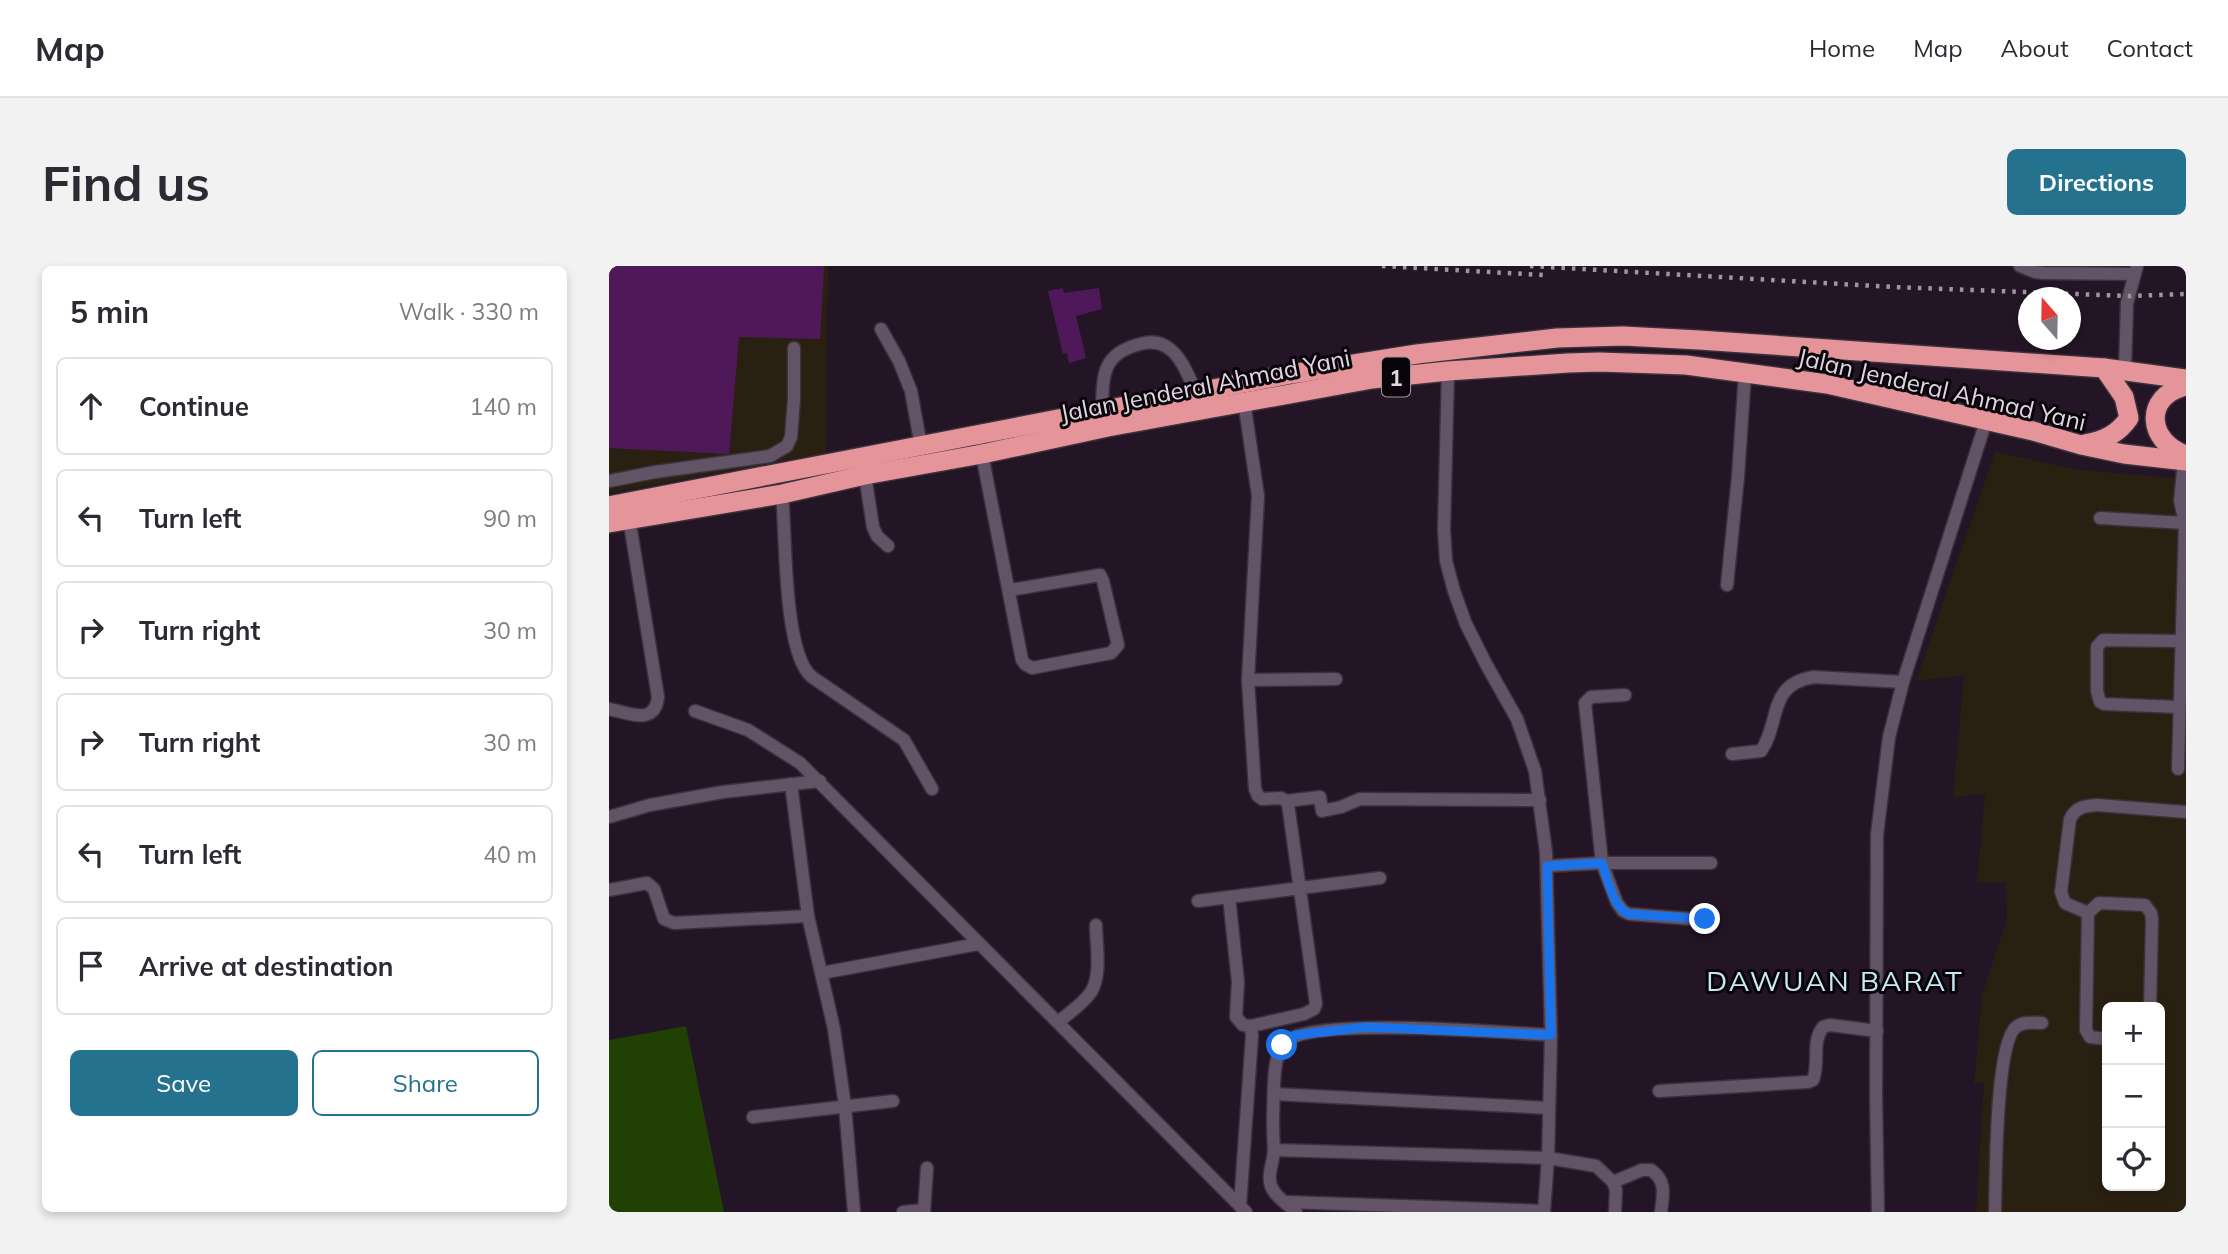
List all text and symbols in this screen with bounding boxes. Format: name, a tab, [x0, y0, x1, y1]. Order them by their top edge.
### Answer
text: Map	[35, 28, 105, 69]
text: Home	[1809, 33, 1875, 63]
text: Map	[1913, 33, 1963, 63]
text: About	[2001, 33, 2069, 63]
text: Contact	[2107, 33, 2193, 63]
button: Directions	[2007, 149, 2186, 215]
text: Find us	[42, 152, 210, 213]
north arrow	[2018, 287, 2081, 350]
text: 5 min	[70, 293, 149, 331]
text: Walk · 330 m	[399, 297, 539, 326]
street label: Jalan Jenderal Ahmad Yani	[1795, 341, 2089, 437]
street label: Jalan Jenderal Ahmad Yani	[1057, 342, 1353, 428]
road number: 1	[1382, 358, 1410, 396]
icon: ahead	[72, 387, 110, 425]
text: Continue	[139, 390, 249, 423]
text: 140 m	[469, 392, 537, 421]
icon: left	[72, 499, 110, 537]
text: Turn left	[139, 502, 241, 535]
text: 90 m	[483, 504, 537, 533]
icon: right	[72, 611, 110, 649]
text: Turn right	[139, 614, 260, 647]
text: 30 m	[483, 616, 537, 645]
icon: right	[72, 723, 110, 761]
text: Turn right	[139, 726, 260, 759]
text: 30 m	[483, 728, 537, 757]
icon: left	[72, 835, 110, 873]
text: Turn left	[139, 838, 241, 871]
text: 40 m	[483, 840, 537, 869]
route end	[1689, 903, 1720, 934]
icon: arrive	[72, 947, 110, 985]
text: Arrive at destination	[139, 950, 394, 983]
district label: DAWUAN BARAT	[1706, 963, 1964, 998]
map controls	[2102, 1002, 2165, 1191]
button: +	[2102, 1002, 2165, 1065]
route start	[1266, 1029, 1297, 1060]
button: Save	[70, 1050, 298, 1116]
button: Share	[312, 1050, 539, 1116]
button: −	[2102, 1065, 2165, 1128]
button: locate	[2102, 1128, 2165, 1191]

